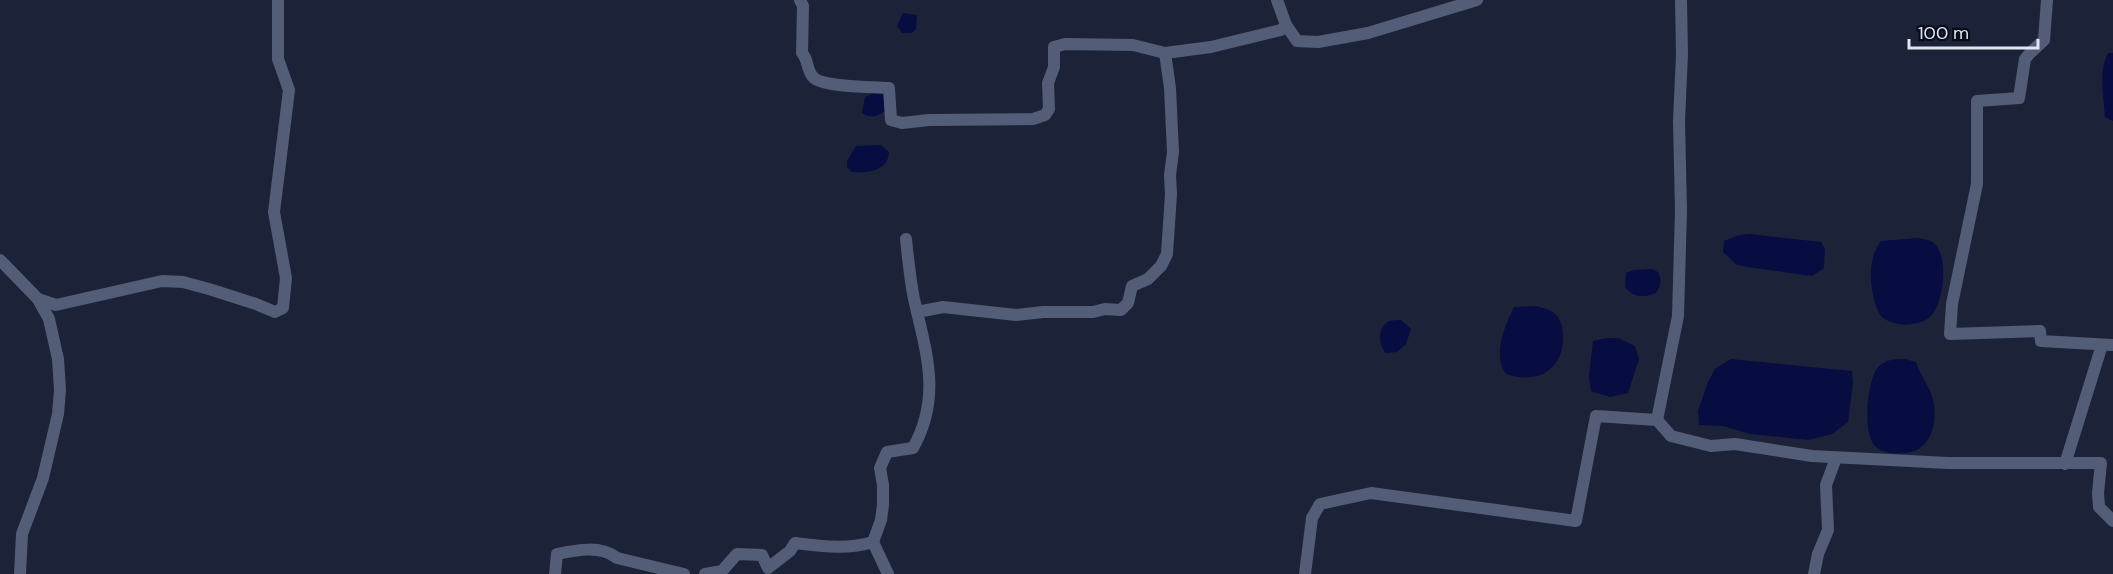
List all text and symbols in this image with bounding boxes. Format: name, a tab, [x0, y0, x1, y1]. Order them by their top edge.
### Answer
scale bar	[1909, 12, 2038, 50]
text: 100 m	[1918, 21, 1969, 45]

